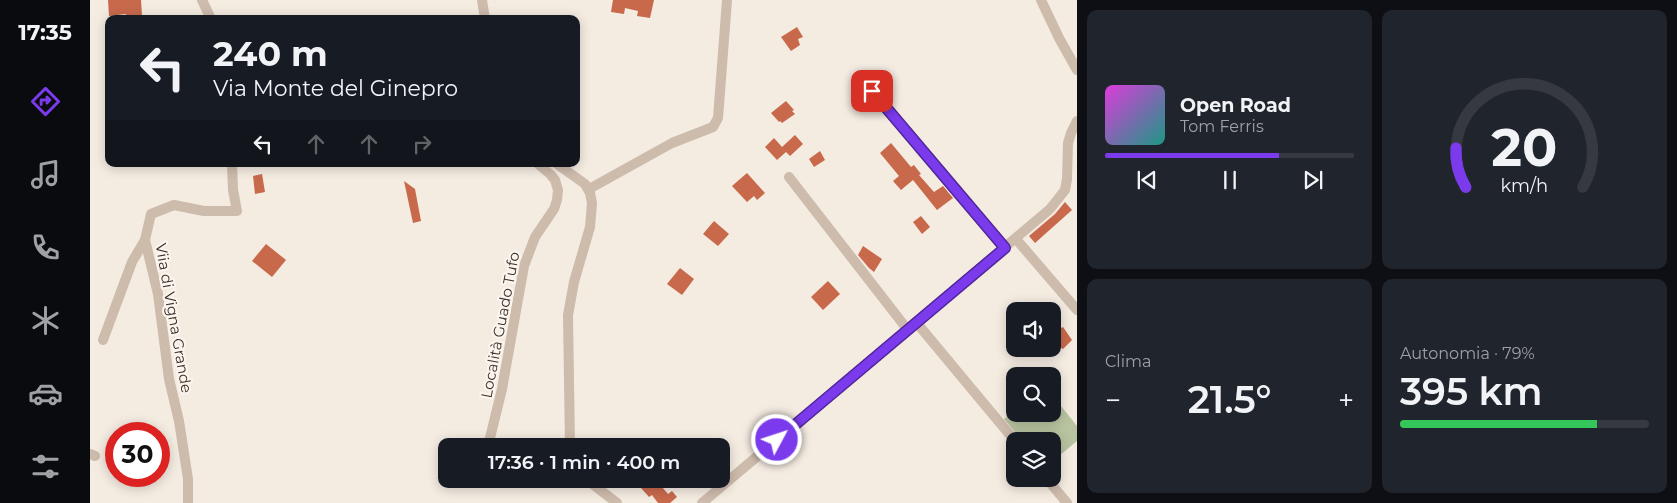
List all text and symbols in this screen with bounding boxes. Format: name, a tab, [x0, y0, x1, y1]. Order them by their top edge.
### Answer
text: 17:35	[18, 19, 72, 46]
text: 240 m	[213, 32, 328, 75]
icon: left	[130, 35, 195, 100]
pin	[851, 70, 893, 112]
text: Via Monte del Ginepro	[213, 75, 458, 102]
icon: arrive	[858, 77, 886, 105]
icon: directions	[28, 84, 63, 119]
text: Open Road	[1180, 94, 1291, 117]
text: 20	[1492, 116, 1558, 179]
text: Tom Ferris	[1180, 117, 1264, 136]
icon: left	[249, 130, 277, 158]
icon: ahead	[302, 130, 330, 158]
icon: ahead	[355, 130, 383, 158]
icon: right	[408, 130, 436, 158]
icon: music	[28, 157, 63, 192]
icon: previous	[1133, 166, 1161, 194]
icon: pause	[1216, 166, 1244, 194]
icon: next	[1299, 166, 1327, 194]
text: km/h	[1501, 175, 1548, 196]
icon: phone	[28, 230, 63, 265]
street label: Viia di Vigna Grande	[151, 242, 197, 394]
street label: Località Guado Tufo	[476, 250, 524, 400]
map controls	[1006, 302, 1061, 487]
button: sound	[1006, 302, 1061, 357]
icon: climate	[28, 303, 63, 338]
text: Autonomia · 79%	[1400, 344, 1535, 363]
text: Clima	[1105, 352, 1151, 371]
button: search	[1006, 367, 1061, 422]
text: 395 km	[1400, 368, 1543, 415]
icon: car	[28, 376, 63, 411]
text: 21.5°	[1188, 376, 1271, 423]
text: −	[1105, 383, 1121, 417]
text: +	[1338, 383, 1354, 417]
position arrow	[750, 413, 802, 465]
speed limit sign: 30	[105, 422, 170, 487]
button: layers	[1006, 432, 1061, 487]
icon: filters	[28, 449, 63, 484]
text: 17:36 · 1 min · 400 m	[488, 451, 680, 474]

